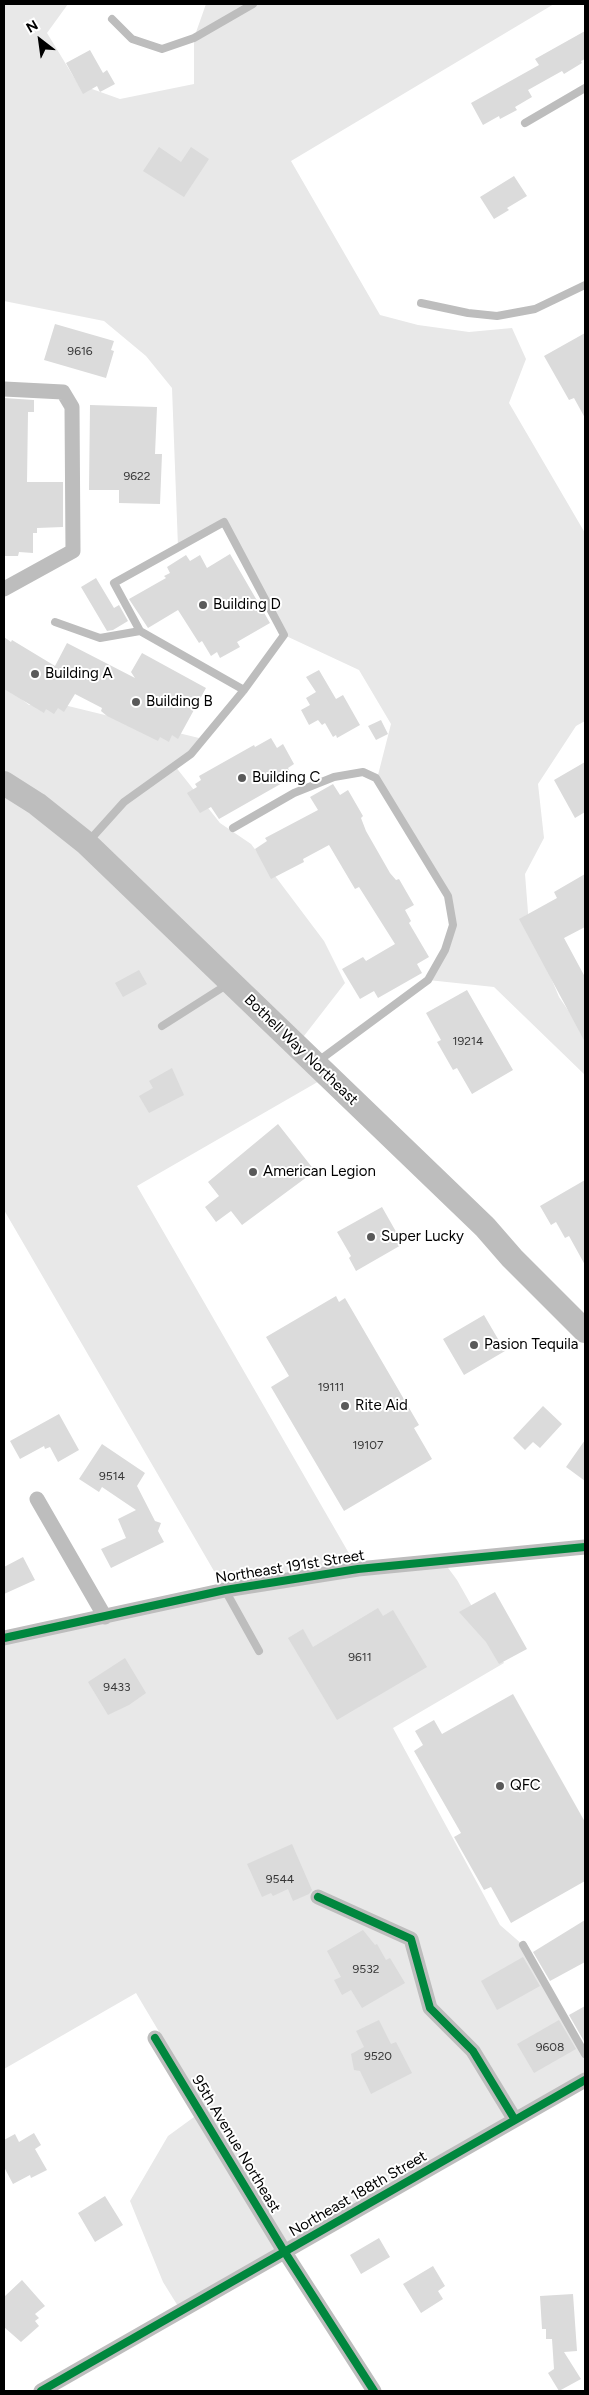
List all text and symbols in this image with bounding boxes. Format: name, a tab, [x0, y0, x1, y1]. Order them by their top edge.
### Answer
north arrow	[15, 15, 65, 65]
text: N	[23, 17, 41, 37]
house number: 9616	[67, 344, 93, 358]
house number: 9622	[124, 469, 150, 483]
place label: Building D	[213, 596, 281, 614]
marker: Building D	[197, 599, 209, 611]
place label: Building A	[45, 665, 113, 683]
marker: Building A	[29, 668, 41, 680]
place label: Building B	[146, 693, 213, 711]
marker: Building B	[130, 696, 142, 708]
place label: Building C	[252, 769, 320, 787]
marker: Building C	[236, 772, 248, 784]
street label: Bothell Way Northeast	[240, 991, 362, 1109]
house number: 19214	[453, 1034, 483, 1048]
place label: American Legion	[263, 1163, 376, 1181]
marker: American Legion	[247, 1166, 259, 1178]
place label: Super Lucky	[381, 1228, 464, 1246]
marker: Super Lucky	[365, 1231, 377, 1243]
place label: Pasion Tequila	[484, 1336, 578, 1354]
marker: Pasion Tequila	[468, 1339, 480, 1351]
house number: 19111	[318, 1380, 344, 1394]
place label: Rite Aid	[355, 1397, 408, 1415]
marker: Rite Aid	[339, 1400, 351, 1412]
house number: 19107	[353, 1438, 383, 1452]
house number: 9514	[99, 1469, 125, 1483]
street label: Northeast 191st Street	[214, 1546, 366, 1588]
house number: 9611	[348, 1650, 372, 1664]
house number: 9433	[103, 1680, 131, 1694]
place label: QFC	[510, 1777, 541, 1795]
marker: QFC	[494, 1780, 506, 1792]
house number: 9544	[266, 1872, 294, 1886]
house number: 9532	[353, 1962, 379, 1976]
house number: 9608	[536, 2040, 564, 2054]
house number: 9520	[364, 2049, 392, 2063]
street label: 95th Avenue Northeast	[188, 2072, 284, 2216]
street label: Northeast 188th Street	[286, 2147, 430, 2241]

